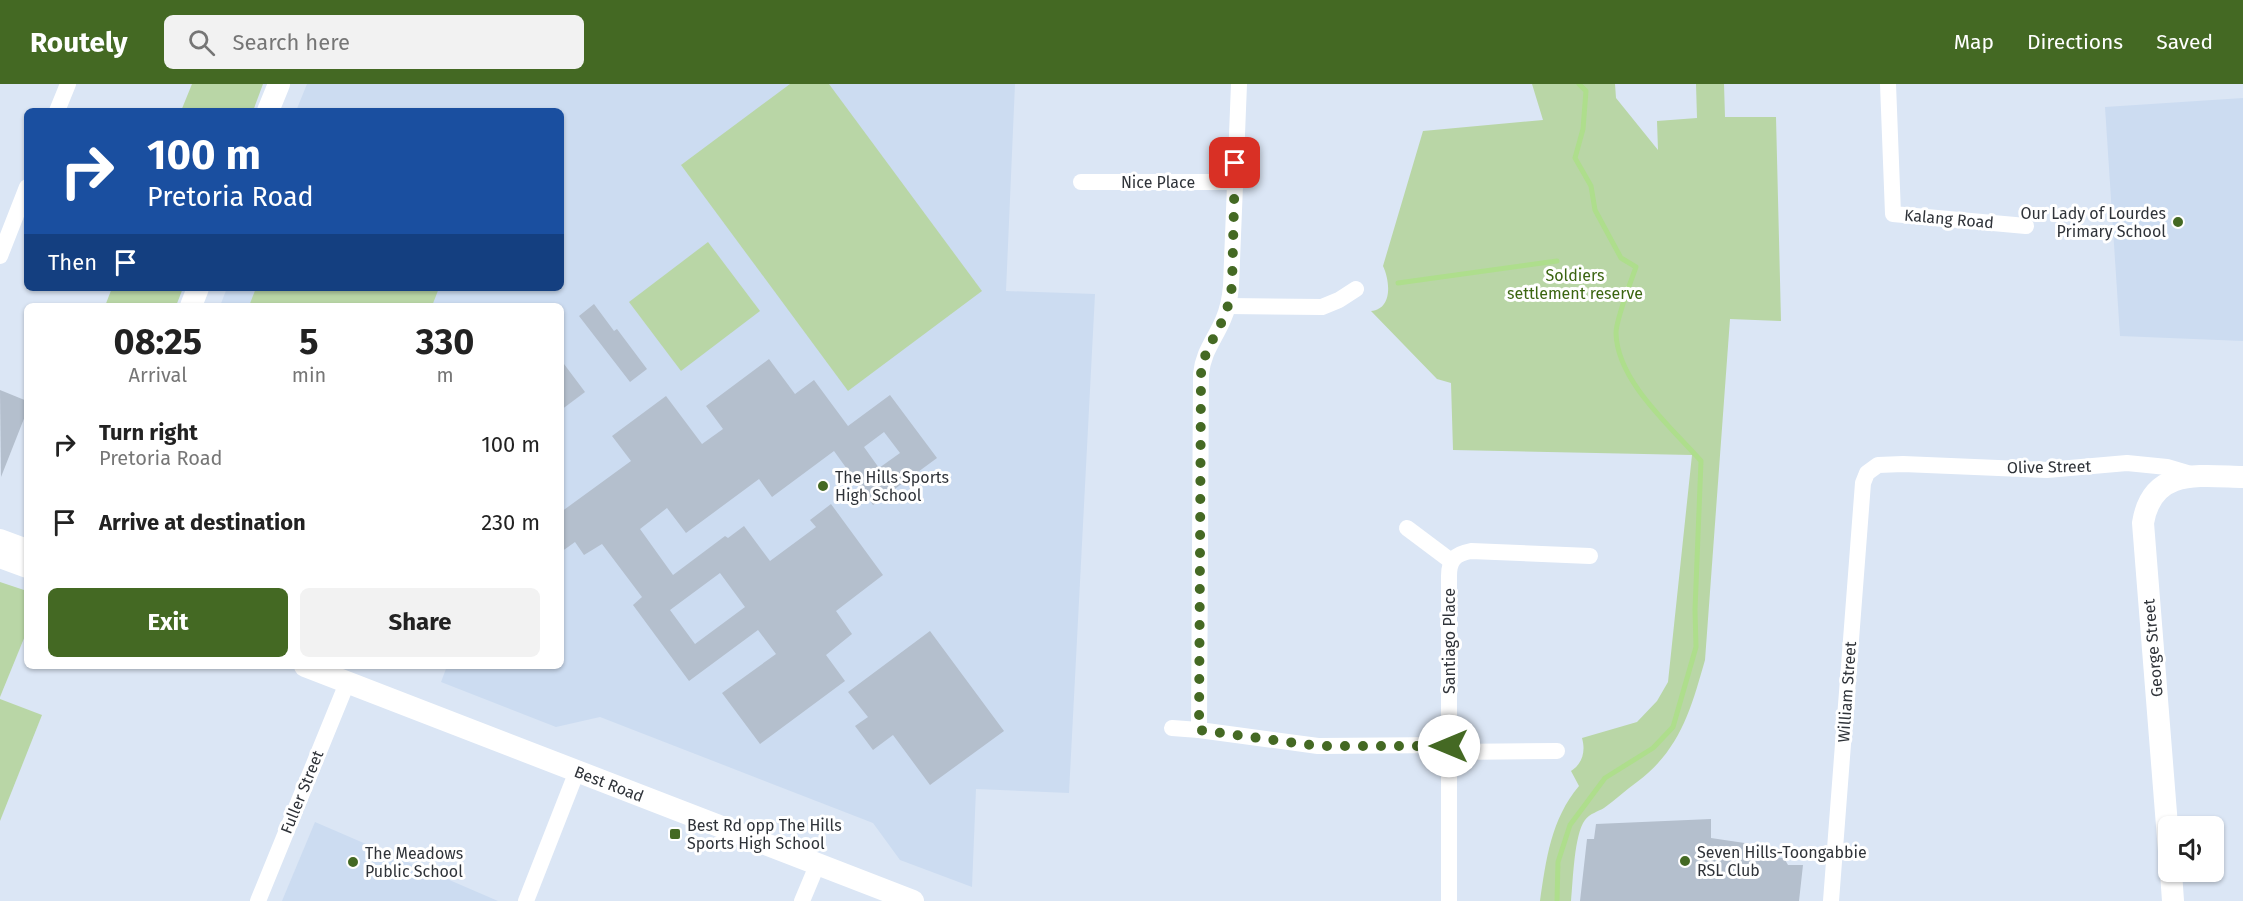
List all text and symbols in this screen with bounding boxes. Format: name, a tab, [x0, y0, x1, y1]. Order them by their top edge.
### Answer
search box	[164, 15, 584, 69]
text: Routely	[30, 26, 128, 59]
icon: search	[185, 26, 218, 59]
text: Search here	[233, 29, 350, 56]
text: Map	[1954, 29, 1994, 55]
text: Directions	[2027, 29, 2123, 55]
text: Saved	[2156, 29, 2213, 55]
text: 100 m	[147, 130, 261, 180]
icon: right	[48, 132, 126, 210]
pin	[1209, 137, 1260, 188]
icon: arrive	[1218, 146, 1251, 179]
street label: Nice Place	[1121, 173, 1195, 192]
text: Pretoria Road	[147, 181, 314, 213]
place label: Our Lady of Lourdes Primary School	[2020, 204, 2166, 241]
street label: Kalang Road	[1903, 206, 1995, 232]
marker: Our Lady of Lourdes Primary School	[2171, 215, 2185, 229]
icon: arrive	[109, 246, 142, 279]
text: Then	[48, 249, 97, 276]
park label: Soldiers settlement reserve	[1507, 266, 1643, 303]
text: 08:25	[114, 320, 202, 364]
text: 5	[299, 320, 319, 364]
text: 330	[416, 320, 474, 364]
text: Arrival	[129, 363, 187, 387]
text: min	[292, 363, 326, 387]
text: m	[437, 363, 454, 387]
text: Turn right	[99, 419, 198, 446]
icon: right	[48, 428, 81, 461]
text: 100 m	[481, 431, 540, 458]
text: Pretoria Road	[99, 446, 223, 470]
street label: Olive Street	[2007, 457, 2092, 477]
place label: The Hills Sports High School	[835, 468, 949, 505]
marker: The Hills Sports High School	[816, 479, 830, 493]
icon: arrive	[48, 506, 81, 539]
text: Arrive at destination	[99, 509, 306, 536]
text: 230 m	[481, 509, 540, 536]
button: Exit	[48, 588, 288, 657]
button: Share	[300, 588, 540, 657]
street label: Santiago Place	[1440, 588, 1459, 694]
street label: George Street	[2139, 598, 2167, 698]
street label: William Street	[1834, 640, 1860, 743]
position arrow	[1417, 714, 1481, 778]
street label: Fuller Street	[277, 747, 327, 837]
street label: Best Road	[572, 762, 646, 806]
place label: Best Rd opp The Hills Sports High School	[687, 816, 842, 853]
map controls	[2158, 816, 2224, 882]
button: sound	[2158, 816, 2224, 882]
marker: Best Rd opp The Hills Sports High School	[668, 827, 682, 841]
place label: Seven Hills-Toongabbie RSL Club	[1697, 843, 1867, 880]
place label: The Meadows Public School	[365, 844, 463, 881]
marker: Seven Hills-Toongabbie RSL Club	[1678, 854, 1692, 868]
marker: The Meadows Public School	[346, 855, 360, 869]

